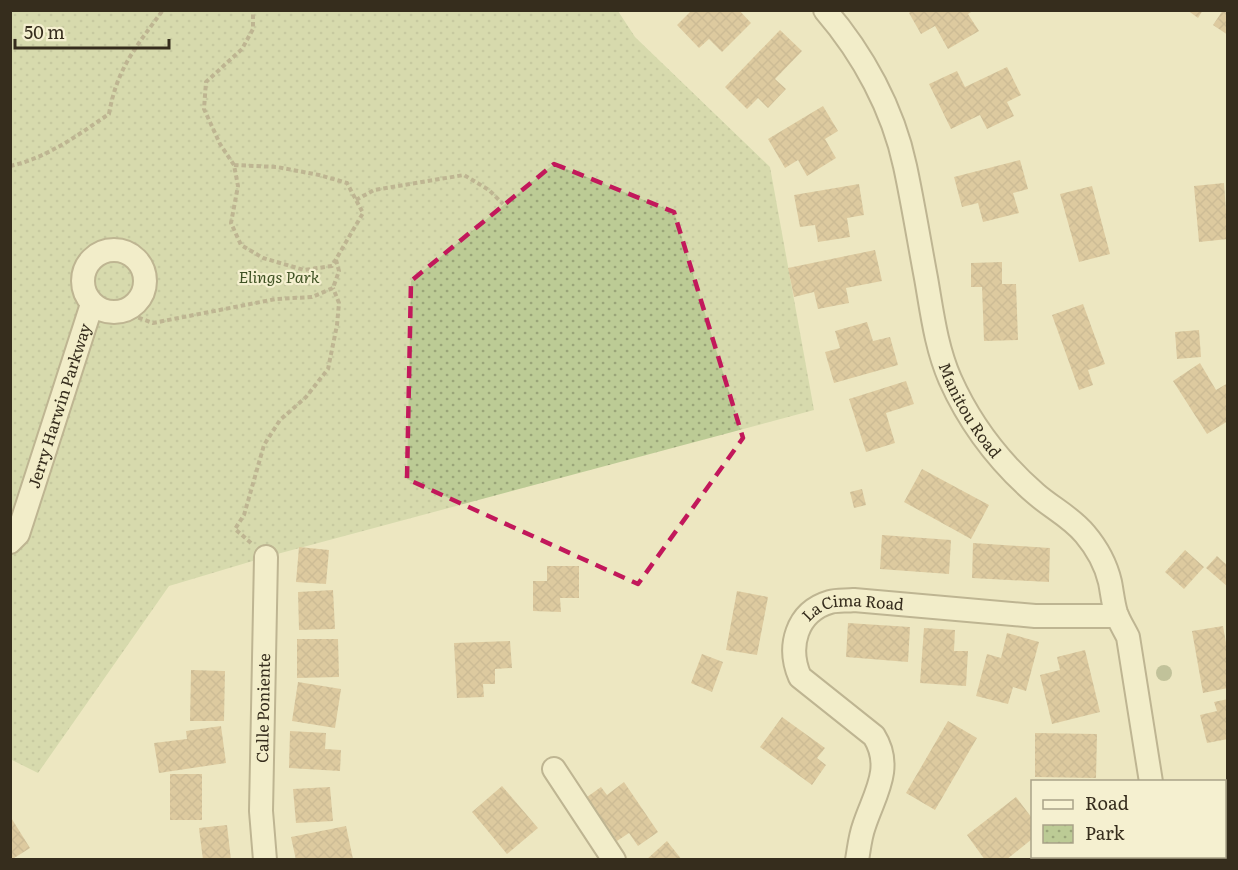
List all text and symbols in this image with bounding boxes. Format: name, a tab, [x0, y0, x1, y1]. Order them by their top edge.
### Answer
scale bar	[15, 12, 170, 50]
text: 50 m	[24, 18, 65, 45]
park label: Elings Park	[239, 264, 320, 288]
street label: Jerry Harwin Parkway	[21, 319, 96, 491]
street label: Manitou Road	[933, 359, 1008, 463]
street label: La Cima Road	[795, 587, 905, 626]
street label: Calle Poniente	[249, 653, 275, 763]
legend	[1031, 780, 1226, 858]
text: Road	[1085, 789, 1129, 816]
text: Park	[1085, 819, 1126, 846]

